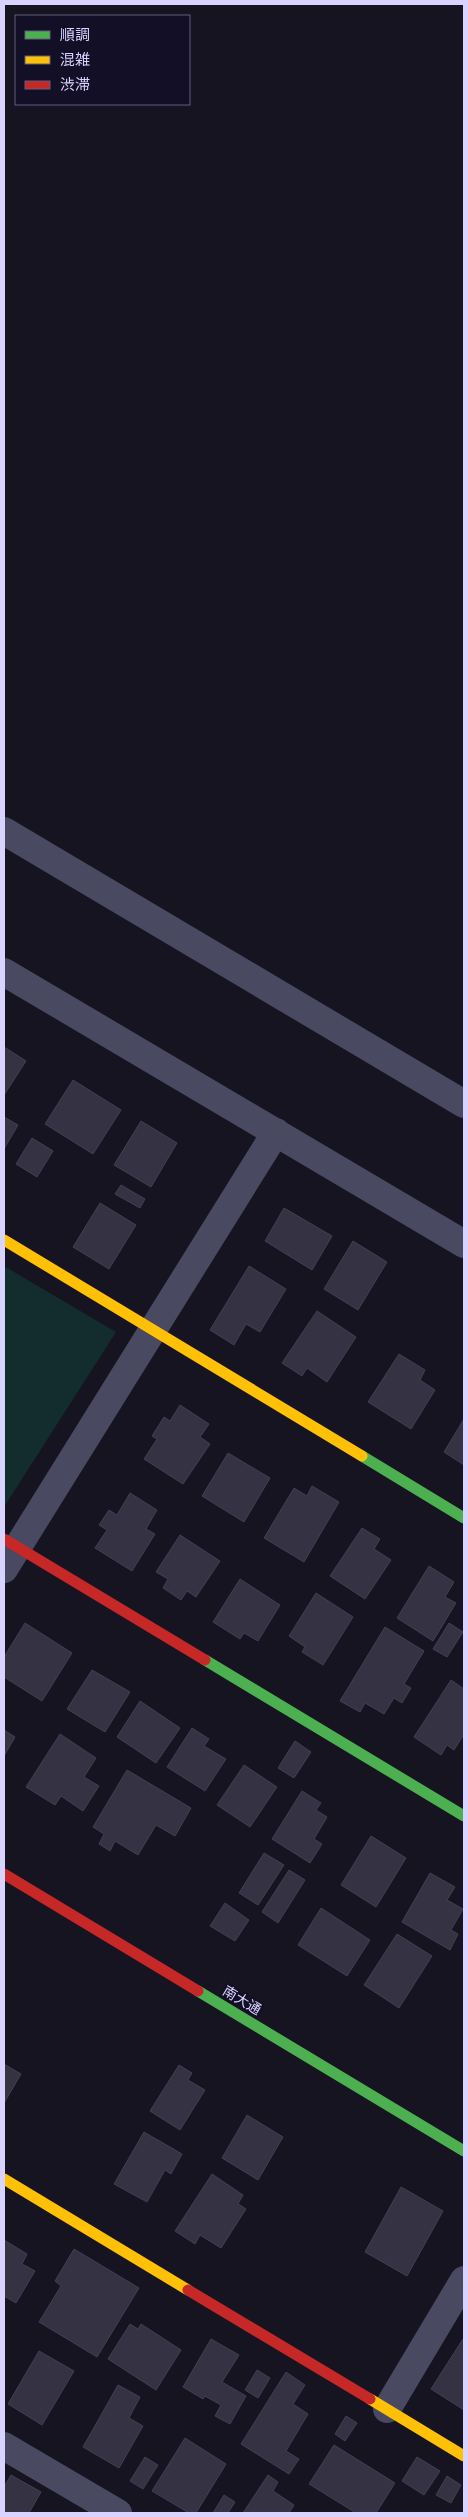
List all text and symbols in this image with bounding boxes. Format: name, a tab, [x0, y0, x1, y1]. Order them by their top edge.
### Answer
legend	[15, 15, 190, 105]
text: 順調	[60, 26, 90, 43]
text: 混雑	[60, 51, 90, 68]
text: 渋滞	[60, 76, 90, 93]
street label: 南大通	[220, 1982, 264, 2018]

